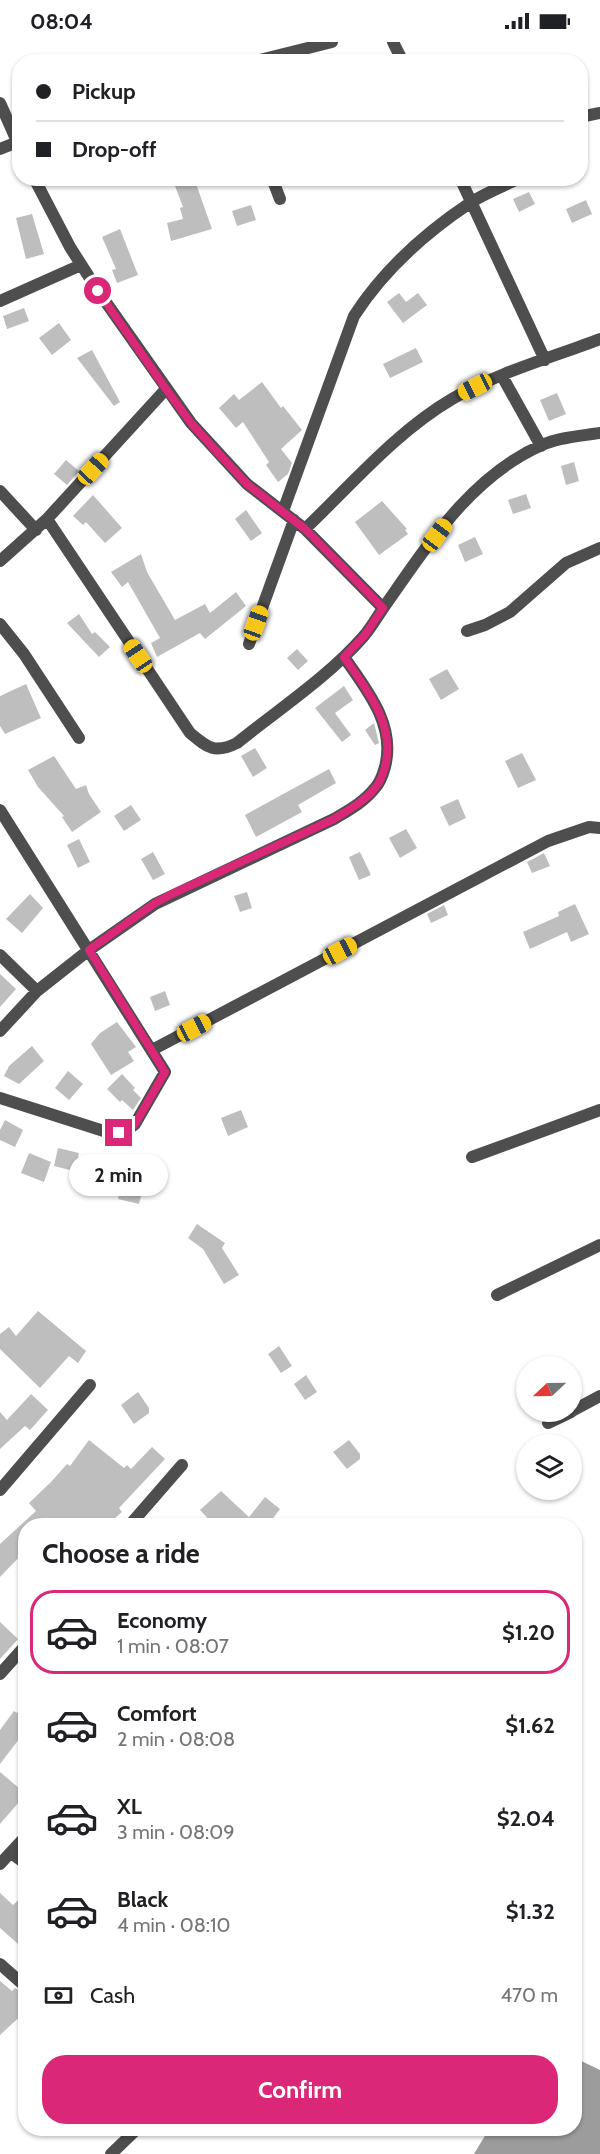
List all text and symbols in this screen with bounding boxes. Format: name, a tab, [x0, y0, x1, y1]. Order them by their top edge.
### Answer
text: 08:04	[30, 8, 93, 35]
text: Pickup	[72, 78, 136, 105]
text: Drop-off	[72, 136, 156, 163]
route start	[84, 277, 111, 304]
car	[455, 371, 495, 403]
car	[74, 450, 112, 488]
car	[419, 515, 455, 555]
car	[241, 603, 271, 643]
car	[120, 636, 156, 676]
car	[320, 935, 360, 967]
car	[174, 1012, 214, 1044]
route end	[105, 1119, 132, 1146]
callout: 2 min	[70, 1154, 168, 1196]
text: 2 min	[94, 1163, 143, 1187]
north arrow	[516, 1356, 582, 1422]
map controls	[516, 1356, 582, 1500]
button: layers	[516, 1434, 582, 1500]
text: Choose a ride	[42, 1537, 200, 1570]
icon: car	[45, 1605, 99, 1659]
text: Economy	[117, 1607, 207, 1634]
text: $1.20	[502, 1619, 555, 1646]
text: 1 min · 08:07	[117, 1634, 229, 1658]
icon: car	[45, 1698, 99, 1752]
text: Comfort	[117, 1700, 196, 1727]
text: $1.62	[505, 1712, 555, 1739]
text: 2 min · 08:08	[117, 1727, 235, 1751]
icon: car	[45, 1791, 99, 1845]
text: XL	[117, 1793, 142, 1820]
text: $2.04	[497, 1805, 555, 1832]
text: 3 min · 08:09	[117, 1820, 235, 1844]
icon: car	[45, 1884, 99, 1938]
text: Black	[117, 1886, 168, 1913]
text: $1.32	[506, 1898, 555, 1925]
text: 4 min · 08:10	[117, 1913, 231, 1937]
icon: cash	[42, 1979, 75, 2012]
text: Cash	[90, 1982, 135, 2009]
text: 470 m	[501, 1983, 558, 2007]
button: Confirm	[42, 2055, 558, 2124]

